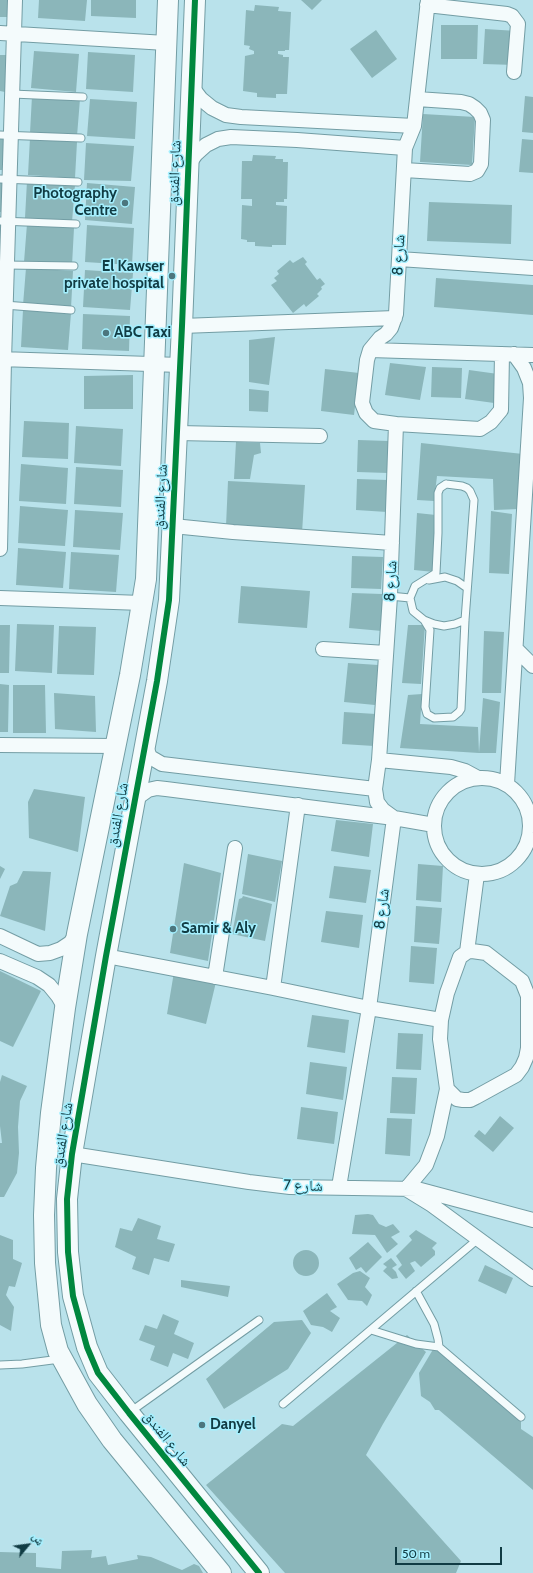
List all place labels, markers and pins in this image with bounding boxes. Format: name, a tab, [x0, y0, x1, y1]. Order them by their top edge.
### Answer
place label: Photography Centre	[33, 185, 117, 220]
marker: Photography Centre	[120, 198, 130, 208]
place label: El Kawser private hospital	[64, 258, 164, 293]
marker: El Kawser private hospital	[167, 271, 177, 281]
place label: ABC Taxi	[114, 324, 171, 342]
marker: ABC Taxi	[101, 328, 111, 338]
place label: Samir & Aly	[181, 920, 256, 938]
marker: Samir & Aly	[168, 924, 178, 934]
place label: Danyel	[210, 1416, 256, 1434]
marker: Danyel	[197, 1420, 207, 1430]

